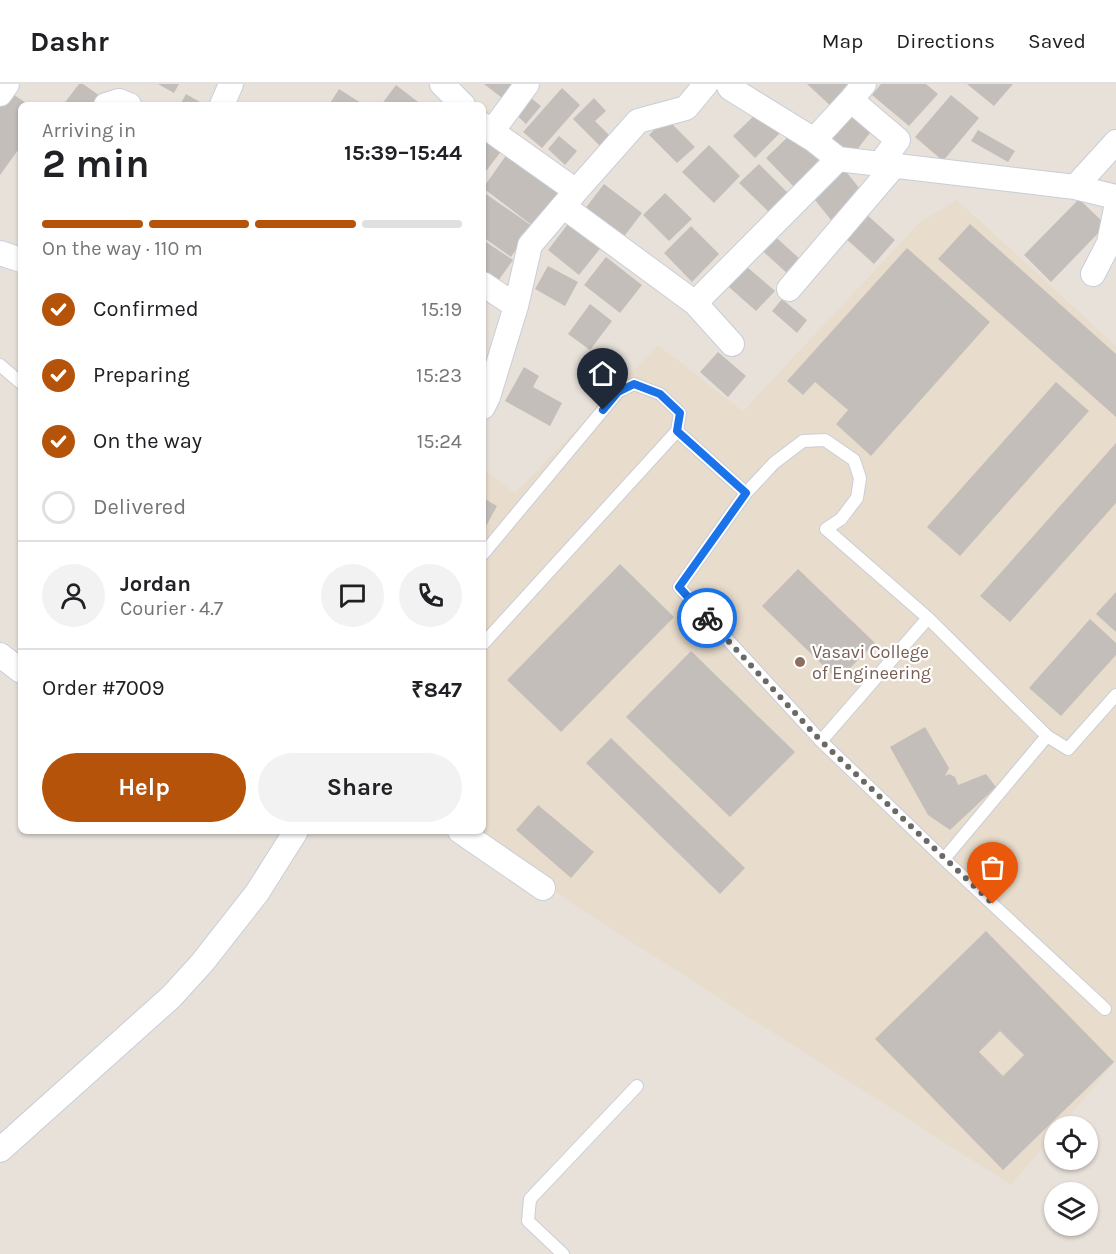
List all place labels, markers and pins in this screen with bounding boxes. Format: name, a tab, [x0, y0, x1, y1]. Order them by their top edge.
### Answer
pin	[577, 348, 628, 410]
place label: Vasavi College of Engineering	[812, 641, 931, 684]
marker: Vasavi College of Engineering	[793, 655, 807, 669]
pin	[967, 842, 1018, 904]

